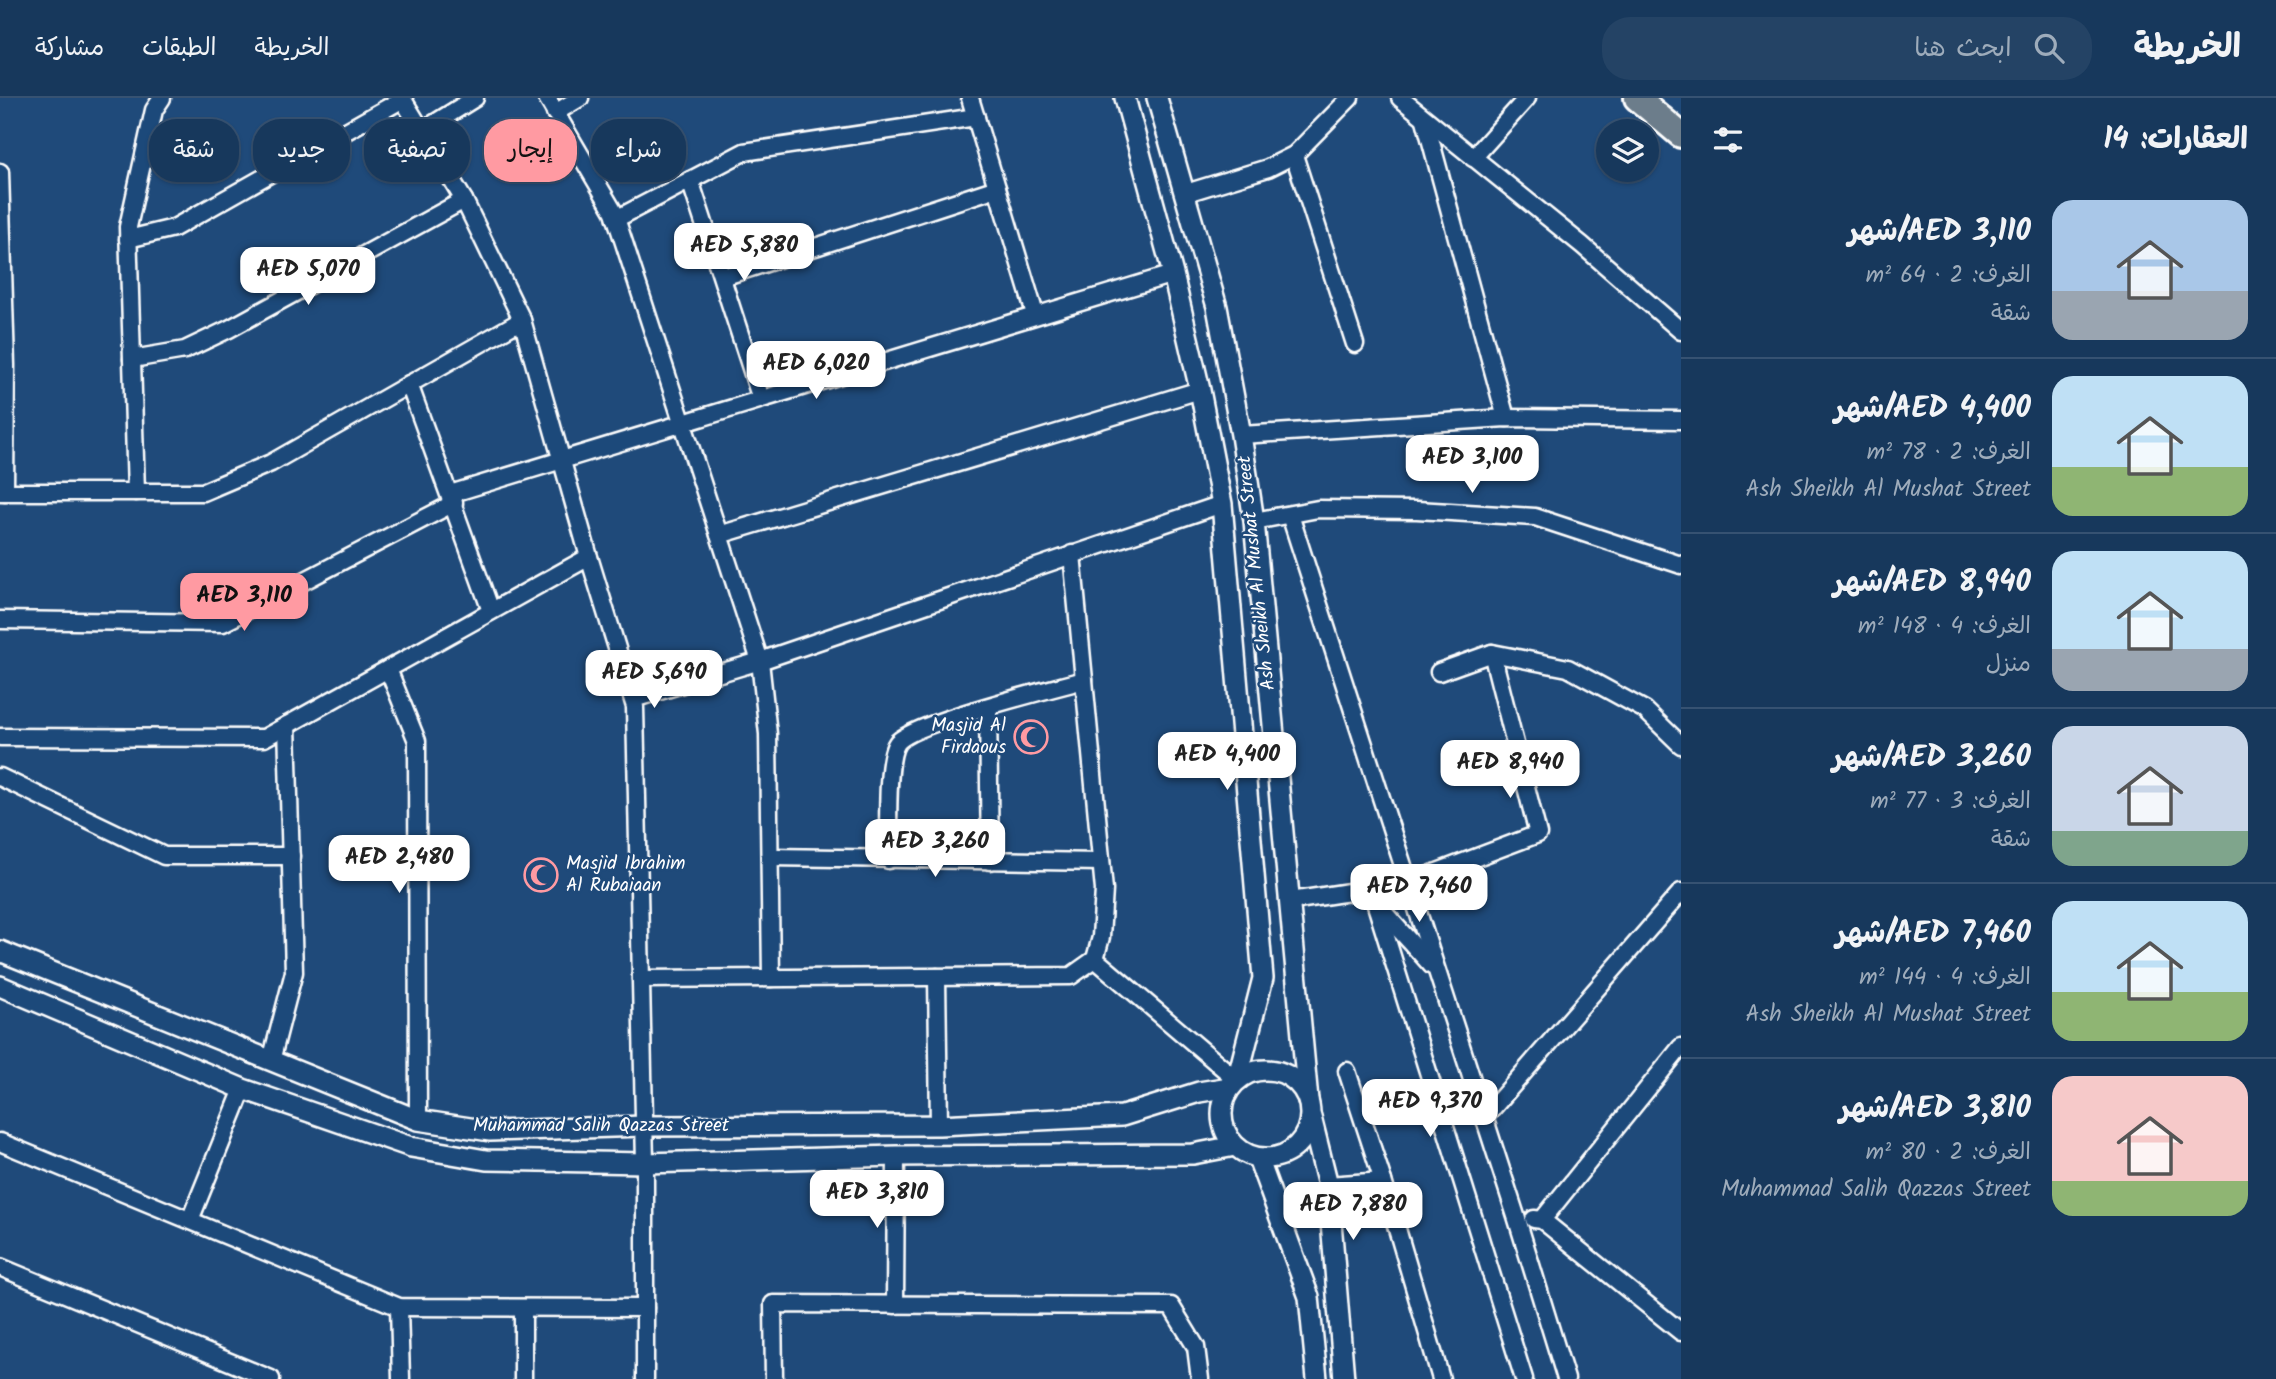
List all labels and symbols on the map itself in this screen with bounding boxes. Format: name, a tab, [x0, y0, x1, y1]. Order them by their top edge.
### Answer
pin: AED 5,880	[664, 223, 824, 283]
pin: AED 5,070	[228, 248, 388, 307]
pin: AED 6,020	[736, 342, 896, 401]
pin: AED 3,100	[1392, 436, 1552, 495]
street label: Ash Sheikh Al Mushat Street	[1230, 454, 1284, 692]
pin: AED 3,110	[164, 574, 324, 633]
pin: AED 5,690	[574, 650, 734, 710]
place label: Masjid Al Firdaous	[931, 711, 1006, 763]
mosque icon: Masjid Al Firdaous	[1012, 718, 1050, 756]
pin: AED 4,400	[1147, 732, 1307, 792]
pin: AED 8,940	[1430, 740, 1590, 800]
pin: AED 3,260	[855, 820, 1015, 879]
pin: AED 2,480	[319, 836, 479, 895]
place label: Masjid Ibrahim Al Rubaiaan	[566, 849, 685, 901]
mosque icon: Masjid Ibrahim Al Rubaiaan	[522, 856, 560, 894]
pin: AED 7,460	[1339, 864, 1499, 924]
pin: AED 9,370	[1350, 1080, 1510, 1139]
street label: Muhammad Salih Qazzas Street	[473, 1111, 730, 1141]
pin: AED 3,810	[797, 1170, 957, 1230]
pin: AED 7,880	[1273, 1182, 1433, 1242]

